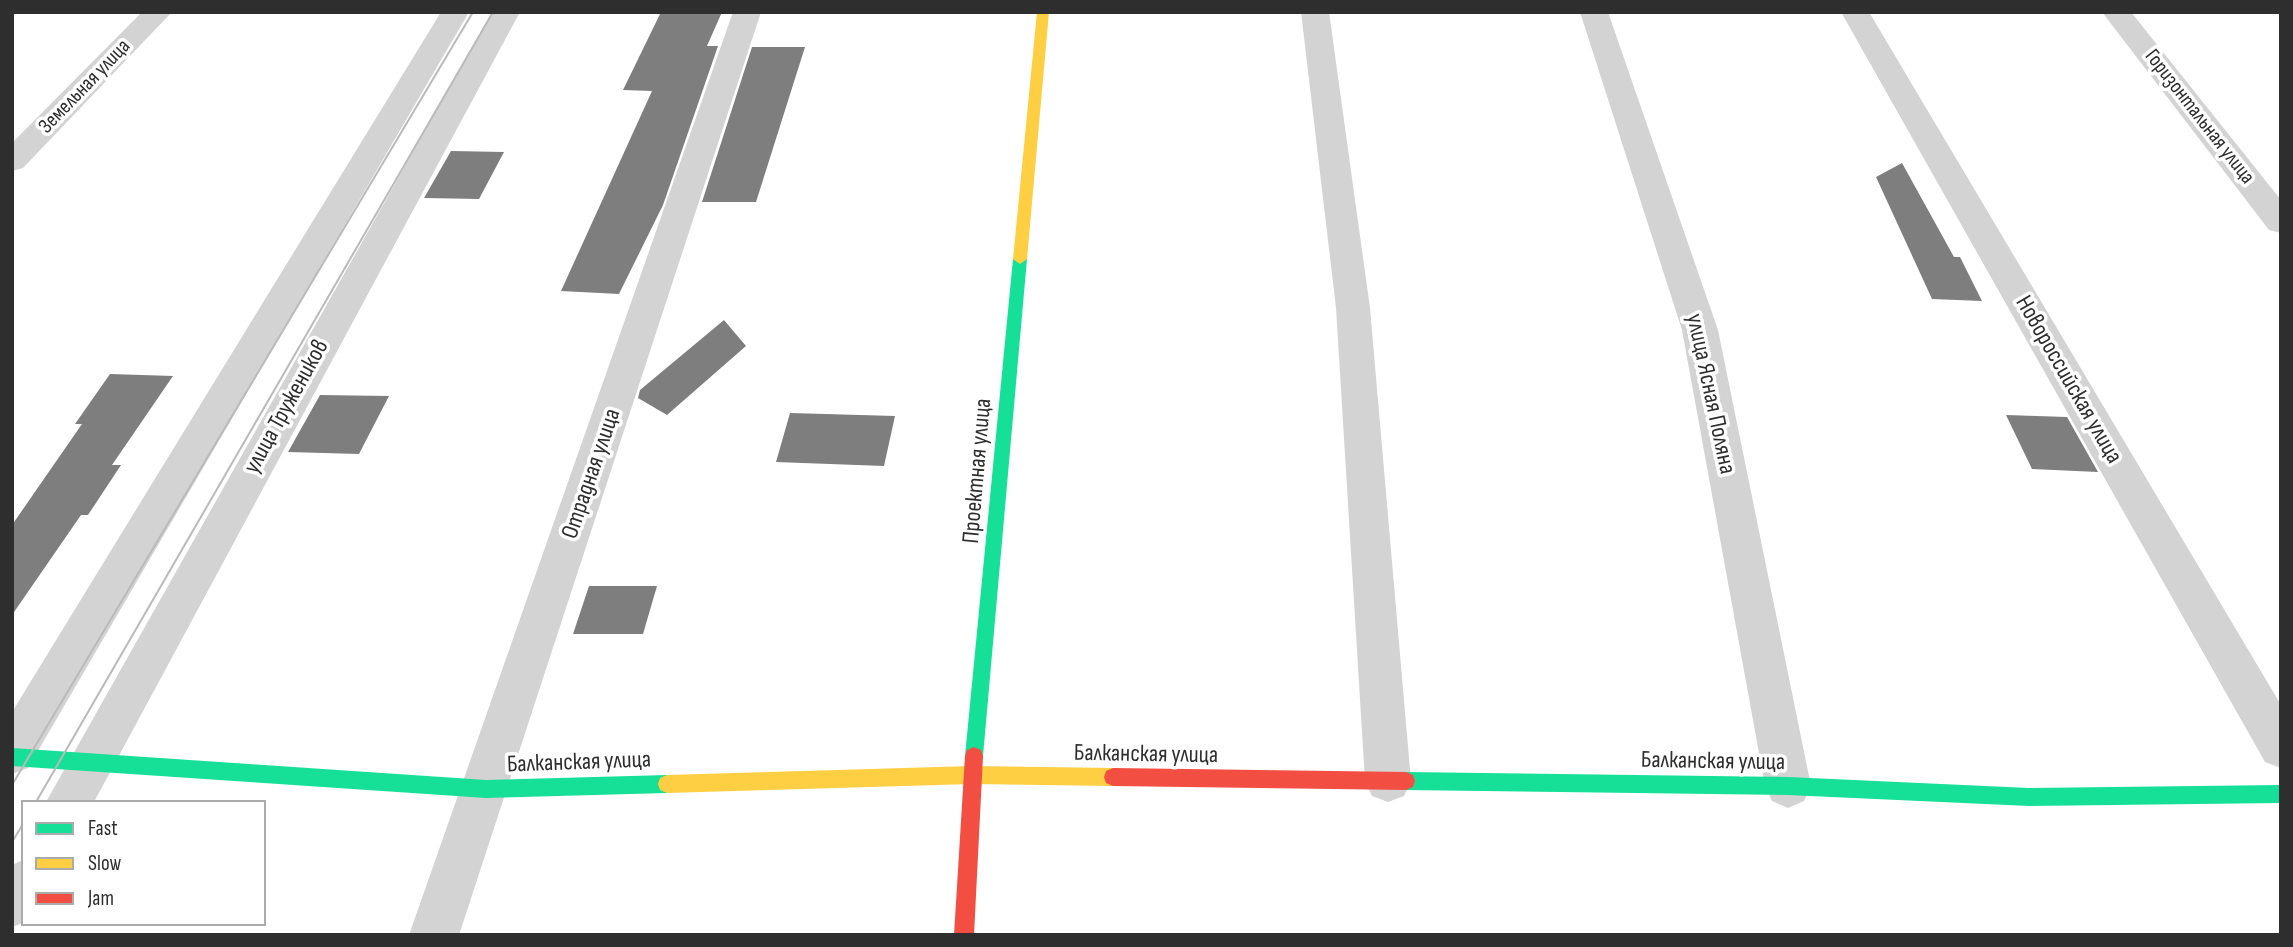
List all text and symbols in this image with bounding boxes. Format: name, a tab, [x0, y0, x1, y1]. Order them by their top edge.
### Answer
street label: Земельная улица	[34, 35, 136, 139]
street label: Горизонтальная улица	[2139, 45, 2259, 189]
street label: Новороссийская улица	[2008, 291, 2128, 469]
street label: улица Ясная Поляна	[1679, 311, 1741, 477]
street label: улица Тружеников	[238, 335, 336, 479]
street label: Проектная улица	[957, 397, 999, 545]
street label: Отрадная улица	[556, 405, 628, 543]
street label: Балканская улица	[1074, 739, 1218, 771]
street label: Балканская улица	[506, 746, 652, 780]
street label: Балканская улица	[1641, 746, 1785, 778]
legend	[21, 800, 266, 926]
text: Fast	[88, 816, 118, 841]
text: Slow	[88, 851, 121, 876]
text: Jam	[88, 886, 114, 911]

